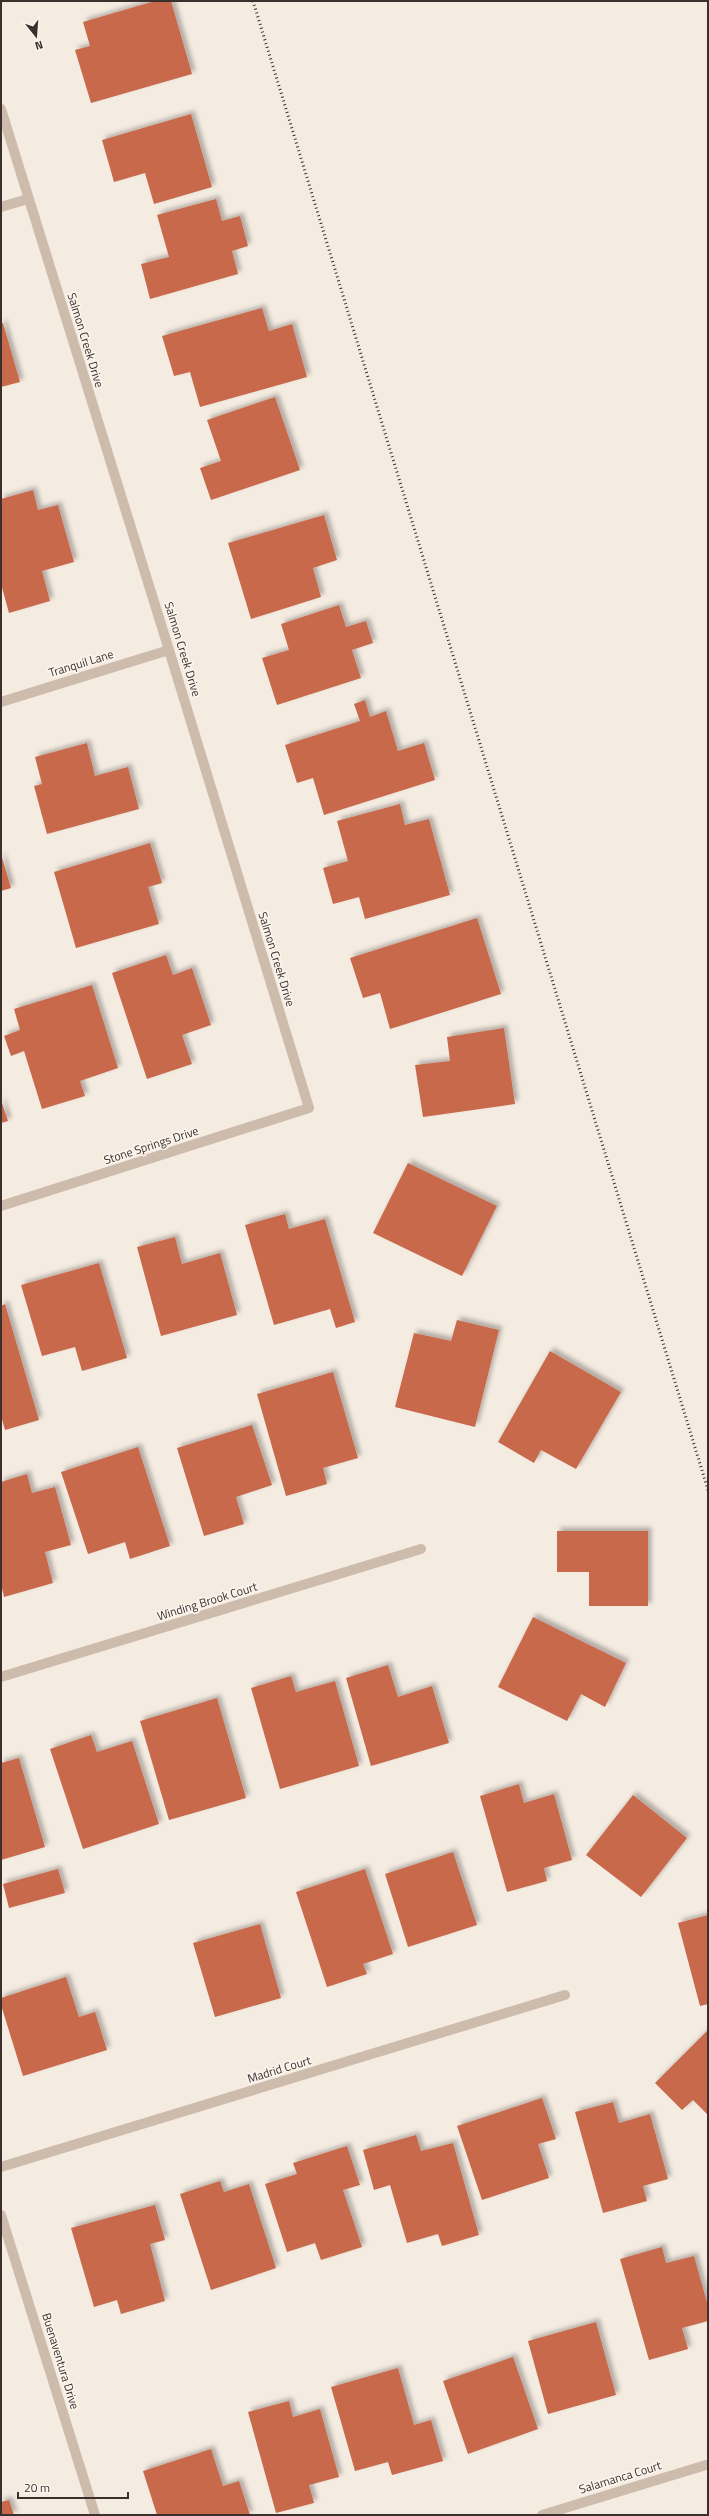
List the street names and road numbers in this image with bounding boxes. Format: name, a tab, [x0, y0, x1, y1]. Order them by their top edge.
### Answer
street label: Salmon Creek Drive	[63, 290, 109, 390]
street label: Salmon Creek Drive	[160, 599, 206, 699]
street label: Tranquil Lane	[46, 644, 116, 682]
street label: Salmon Creek Drive	[254, 909, 300, 1009]
street label: Stone Springs Drive	[101, 1121, 201, 1169]
street label: Winding Brook Court	[155, 1576, 260, 1625]
street label: Madrid Court	[245, 2050, 314, 2088]
street label: Buenaventura Drive	[37, 2310, 85, 2412]
street label: Salamanca Court	[577, 2455, 664, 2499]

